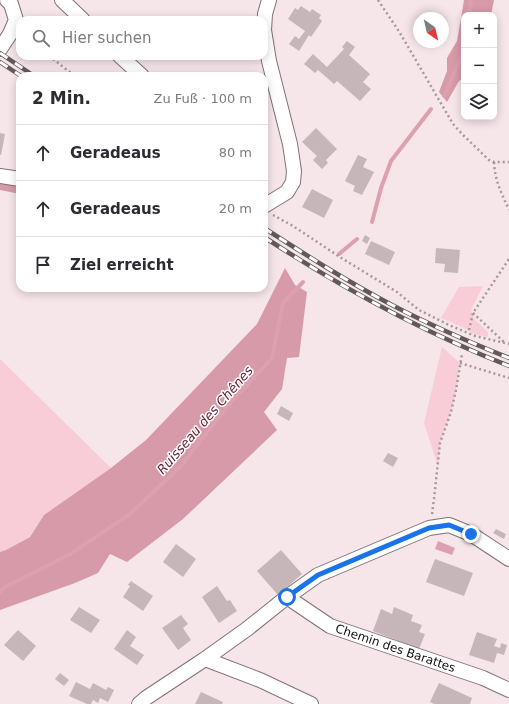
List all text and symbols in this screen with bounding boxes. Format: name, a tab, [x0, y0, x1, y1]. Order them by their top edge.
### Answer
north arrow	[413, 12, 449, 48]
map controls	[461, 12, 497, 120]
button: +	[461, 12, 497, 48]
search box	[16, 16, 268, 60]
icon: search	[30, 27, 52, 49]
text: Hier suchen	[62, 29, 151, 47]
button: −	[461, 48, 497, 84]
button: layers	[461, 84, 497, 120]
text: 2 Min.	[32, 88, 91, 108]
text: Zu Fuß · 100 m	[154, 91, 252, 106]
icon: ahead	[32, 142, 54, 164]
text: Geradeaus	[70, 144, 161, 162]
text: 80 m	[219, 145, 252, 160]
icon: ahead	[32, 198, 54, 220]
text: Geradeaus	[70, 200, 161, 218]
text: 20 m	[219, 201, 252, 216]
icon: arrive	[32, 254, 54, 276]
text: Ziel erreicht	[70, 256, 174, 274]
water label: Ruisseau des Chênes	[154, 363, 256, 477]
route end	[462, 525, 480, 543]
route start	[278, 588, 296, 606]
street label: Chemin des Barattes	[334, 621, 457, 675]

